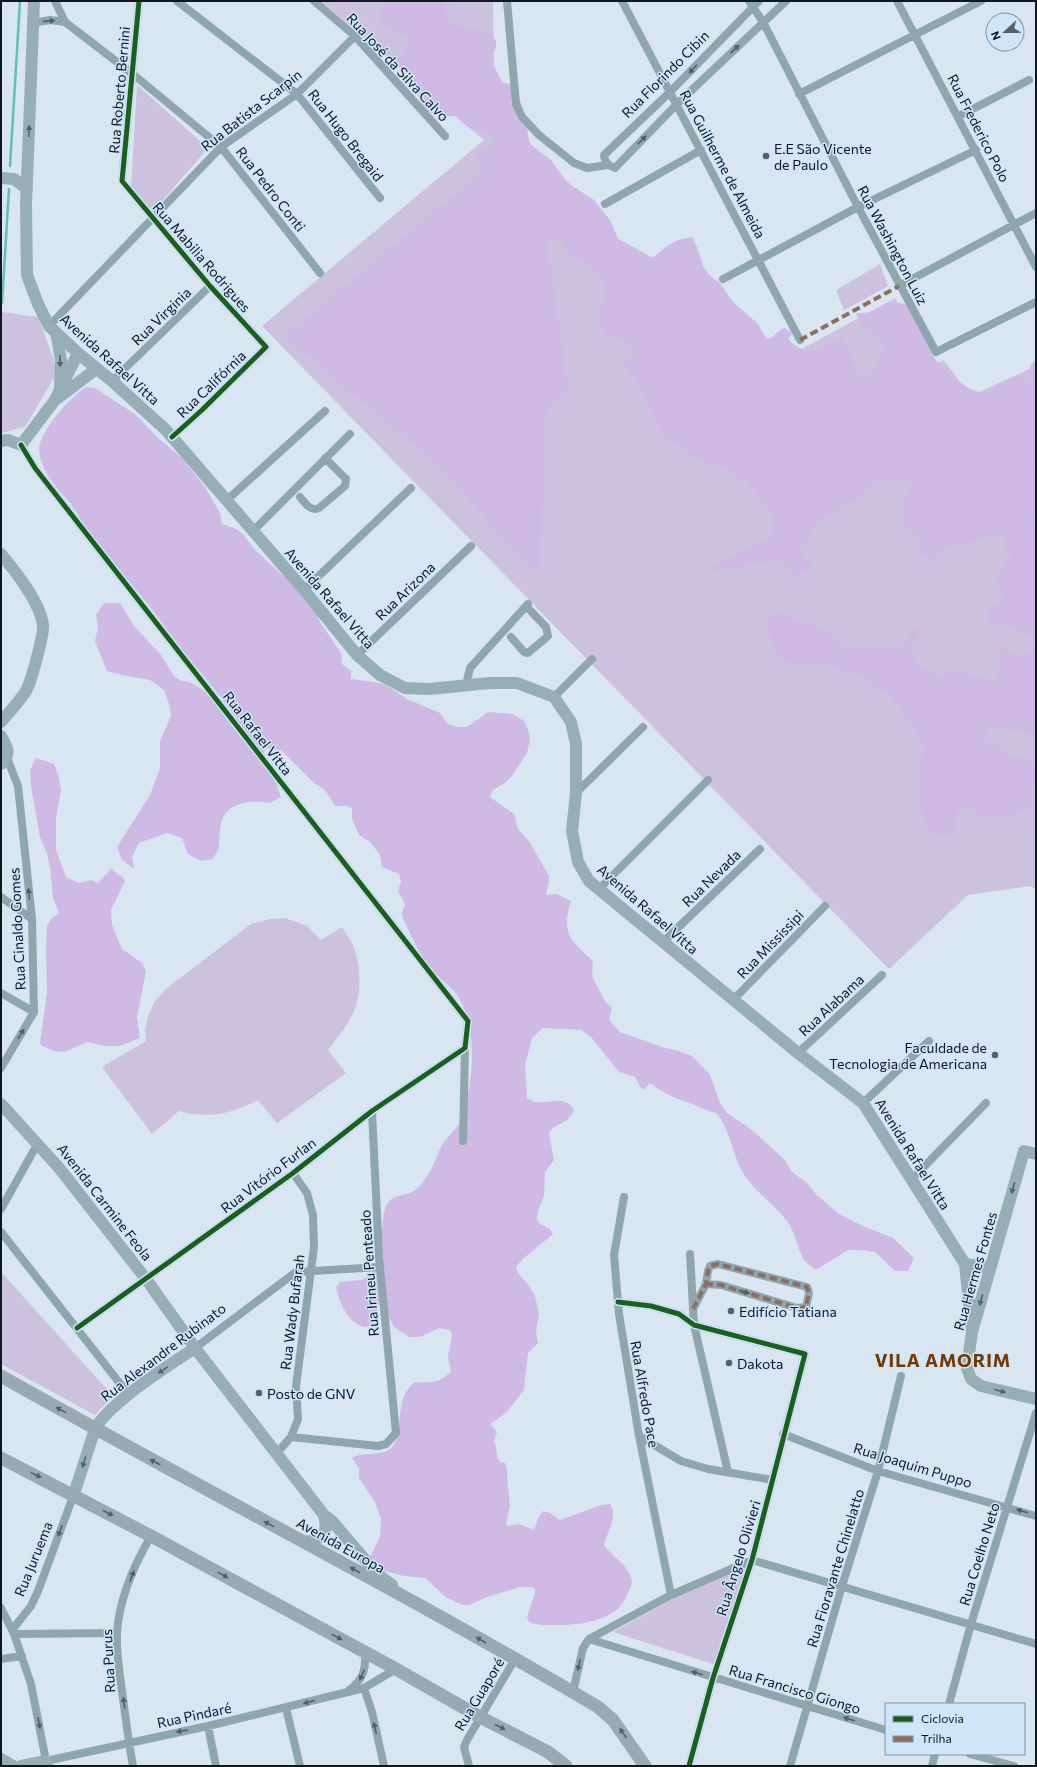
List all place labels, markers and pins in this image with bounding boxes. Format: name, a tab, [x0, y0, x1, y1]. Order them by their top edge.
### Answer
place label: E.E São Vicente de Paulo	[774, 140, 872, 173]
marker: E.E São Vicente de Paulo	[761, 151, 771, 161]
place label: Faculdade de Tecnologia de Americana	[829, 1039, 987, 1072]
marker: Faculdade de Tecnologia de Americana	[990, 1050, 1000, 1060]
place label: Edifício Tatiana	[739, 1303, 837, 1320]
marker: Edifício Tatiana	[726, 1306, 736, 1316]
place label: Dakota	[737, 1355, 783, 1372]
marker: Dakota	[724, 1358, 734, 1368]
place label: Posto de GNV	[267, 1385, 356, 1402]
marker: Posto de GNV	[254, 1388, 264, 1398]

